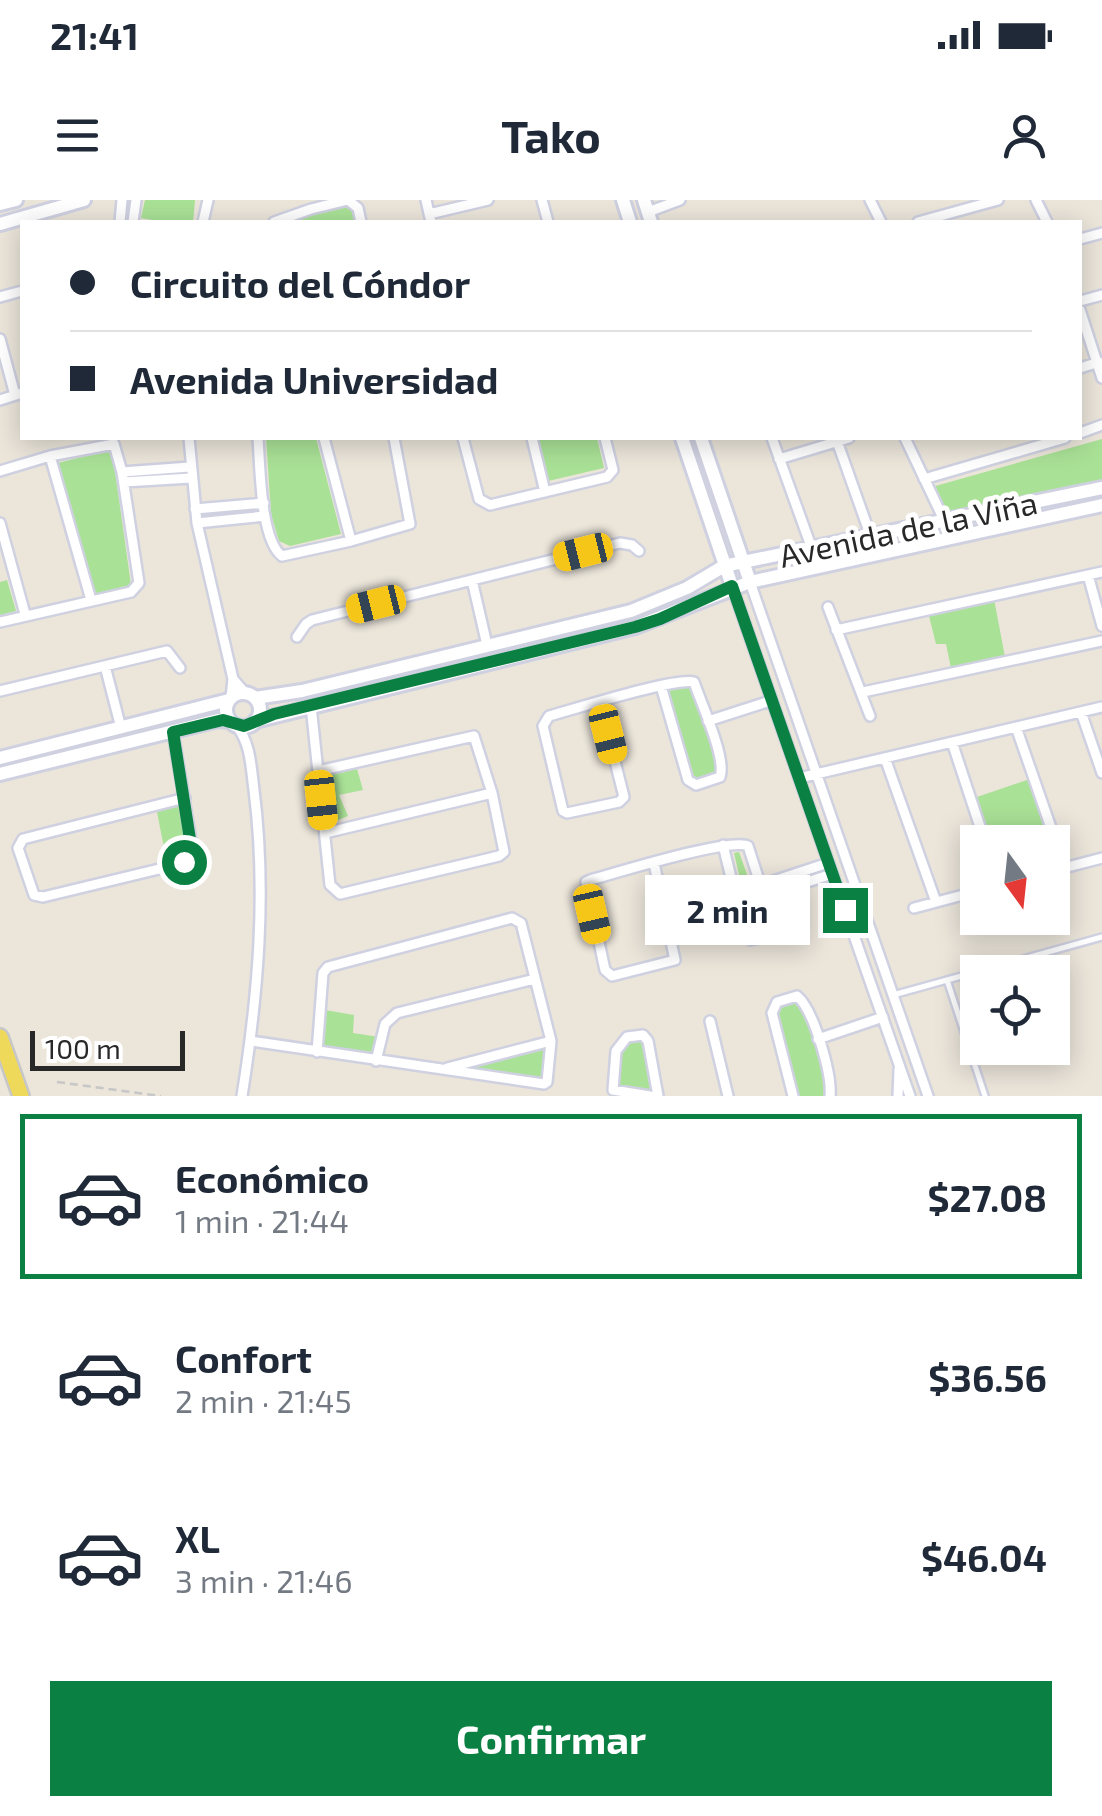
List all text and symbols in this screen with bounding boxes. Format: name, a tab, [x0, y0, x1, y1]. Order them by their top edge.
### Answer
text: 21:41	[50, 12, 139, 58]
icon: menu	[50, 108, 105, 163]
text: Tako	[501, 108, 601, 162]
icon: person	[997, 108, 1052, 163]
text: Circuito del Cóndor	[130, 260, 470, 306]
text: Avenida Universidad	[130, 356, 498, 402]
street label: Avenida de la Viña	[776, 482, 1040, 574]
car	[550, 530, 616, 574]
car	[343, 582, 409, 626]
car	[586, 701, 630, 767]
car	[303, 769, 339, 831]
north arrow	[960, 825, 1070, 935]
map controls	[960, 825, 1070, 1065]
route start	[162, 840, 207, 885]
callout: 2 min	[645, 875, 810, 945]
car	[571, 881, 613, 947]
route end	[823, 888, 868, 933]
text: 2 min	[687, 891, 768, 929]
button: locate	[960, 955, 1070, 1065]
scale bar	[30, 1026, 185, 1070]
text: 100 m	[45, 1031, 121, 1065]
icon: car	[55, 1152, 145, 1242]
text: Económico	[175, 1155, 369, 1201]
text: $27.08	[927, 1174, 1047, 1220]
text: 1 min · 21:44	[175, 1201, 349, 1239]
icon: car	[55, 1332, 145, 1422]
text: Confort	[175, 1335, 312, 1381]
text: $36.56	[928, 1354, 1047, 1400]
text: 2 min · 21:45	[175, 1381, 352, 1419]
icon: car	[55, 1512, 145, 1602]
text: XL	[175, 1515, 220, 1561]
text: $46.04	[921, 1534, 1047, 1580]
text: 3 min · 21:46	[175, 1561, 353, 1599]
button: Confirmar	[50, 1681, 1052, 1796]

